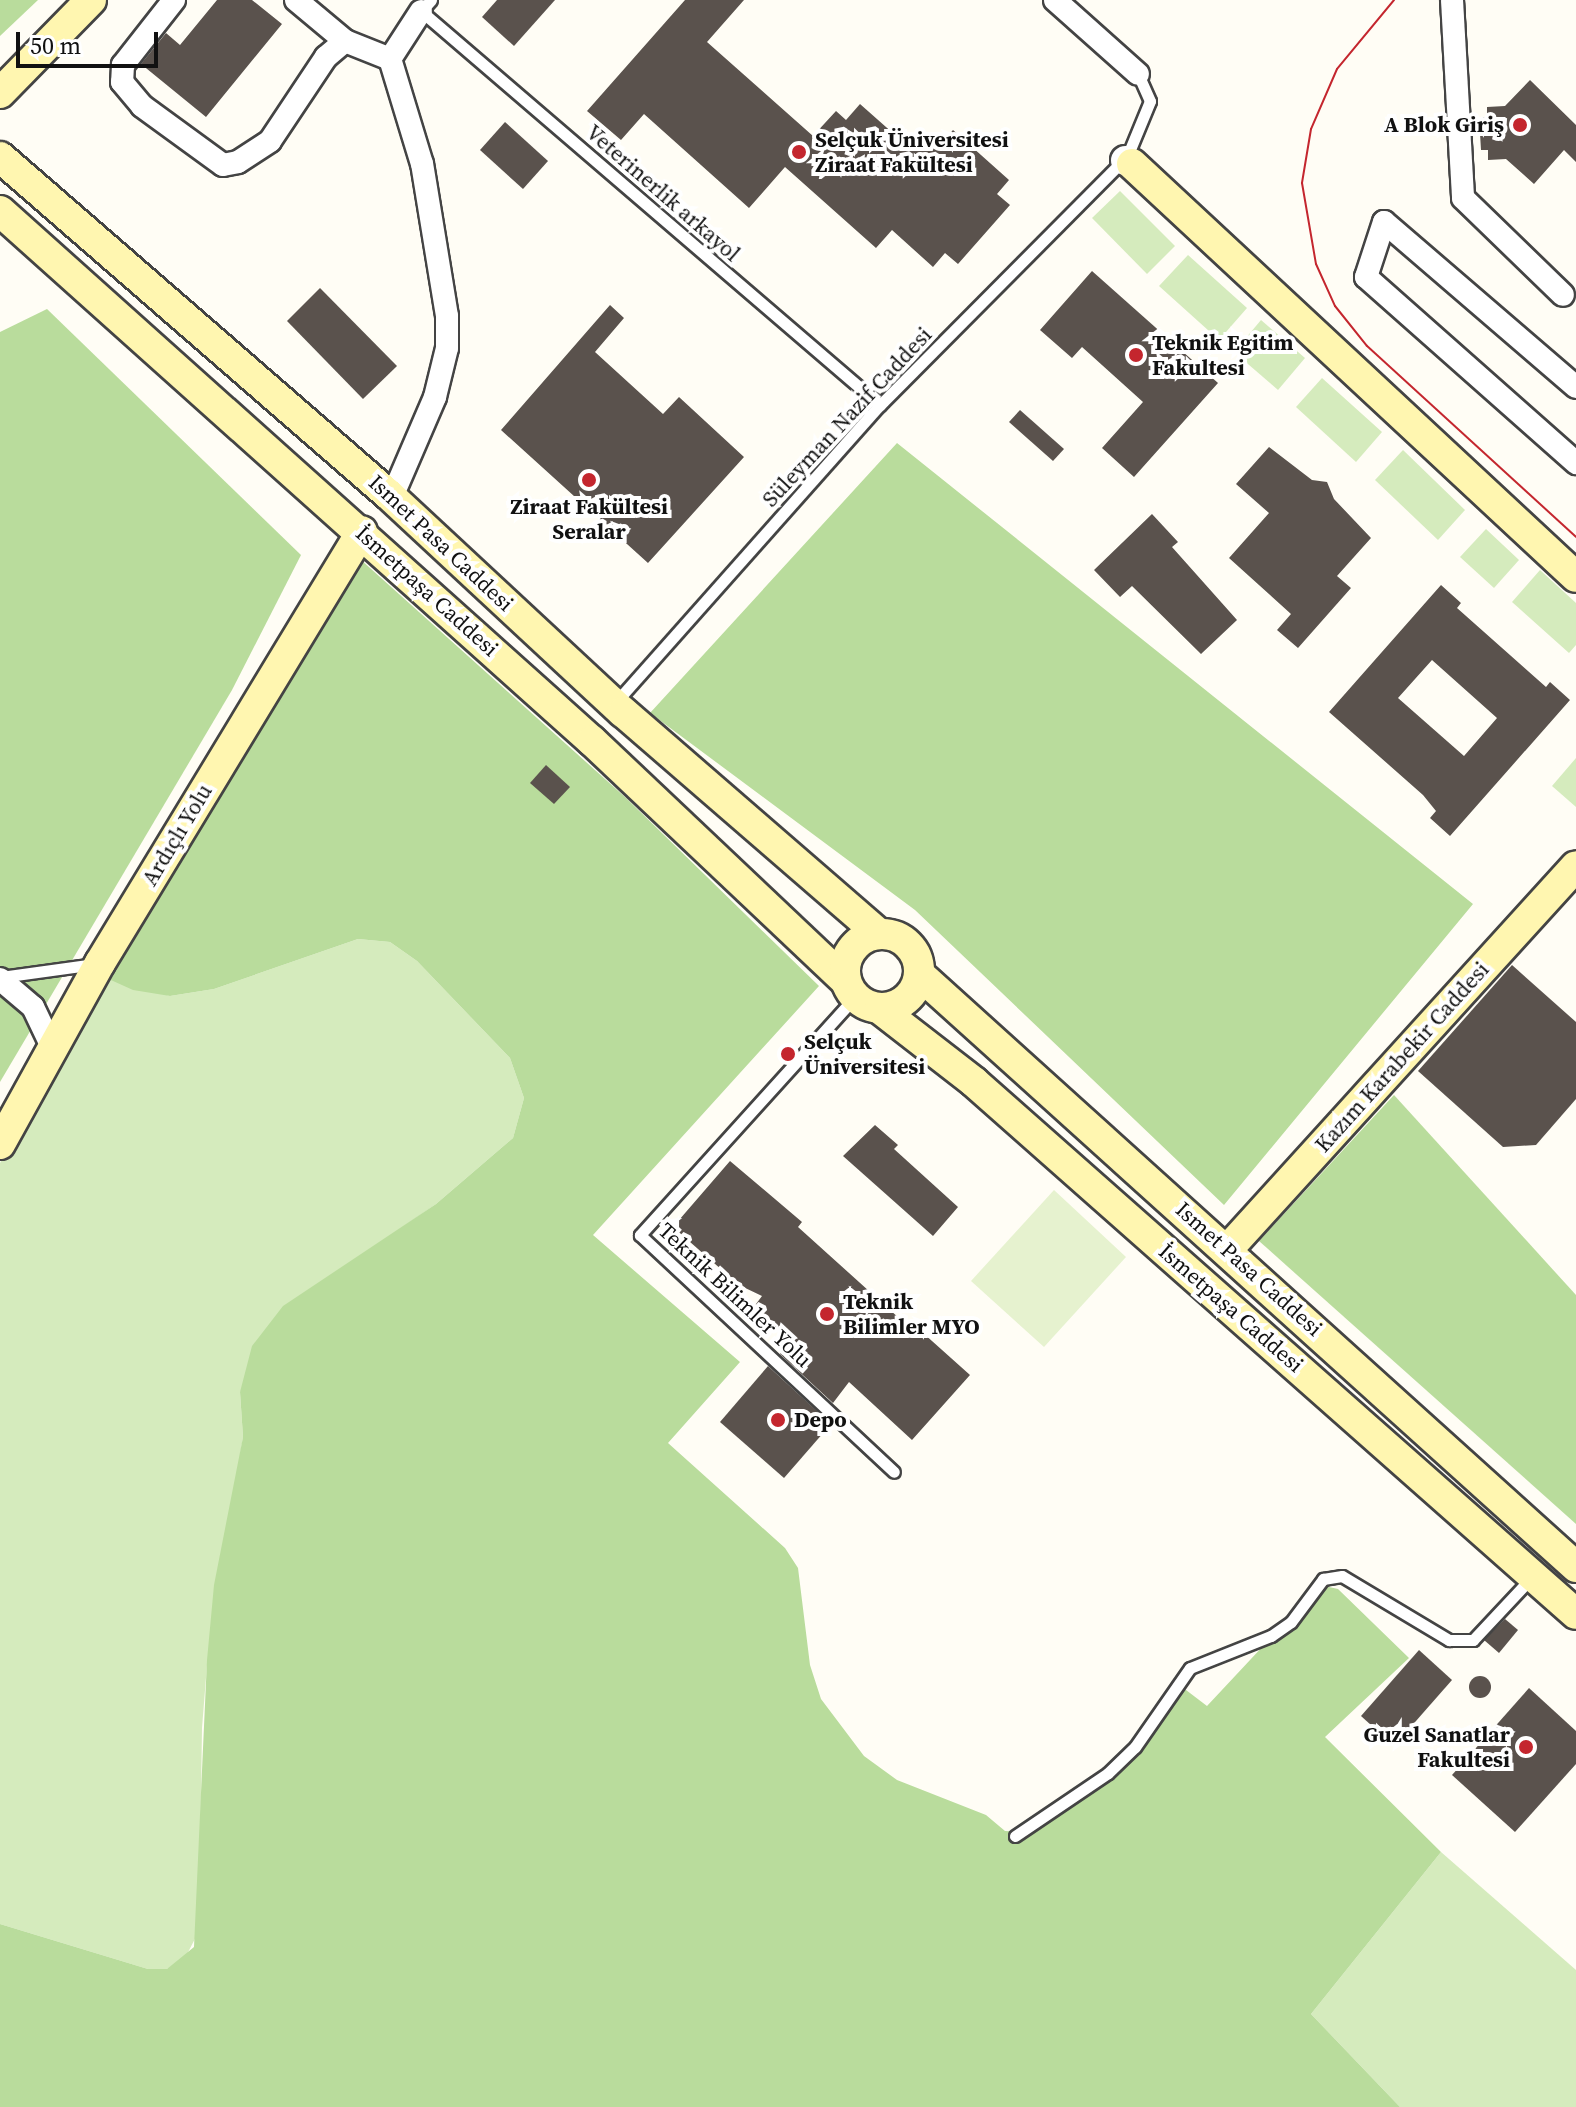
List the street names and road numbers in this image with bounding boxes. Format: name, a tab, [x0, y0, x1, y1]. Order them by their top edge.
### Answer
street label: Veterinerlik arkayol	[581, 119, 745, 267]
street label: Süleyman Nazif Caddesi	[757, 322, 937, 512]
street label: Ismet Pasa Caddesi	[363, 469, 519, 617]
street label: İsmetpaşa Caddesi	[350, 520, 504, 662]
street label: Ardıçlı Yolu	[136, 779, 218, 891]
street label: Kazım Karabekir Caddesi	[1310, 956, 1494, 1158]
street label: Ismet Pasa Caddesi	[1170, 1196, 1328, 1342]
street label: Teknik Bilimler Yolu	[653, 1217, 817, 1373]
street label: İsmetpaşa Caddesi	[1153, 1238, 1309, 1378]

